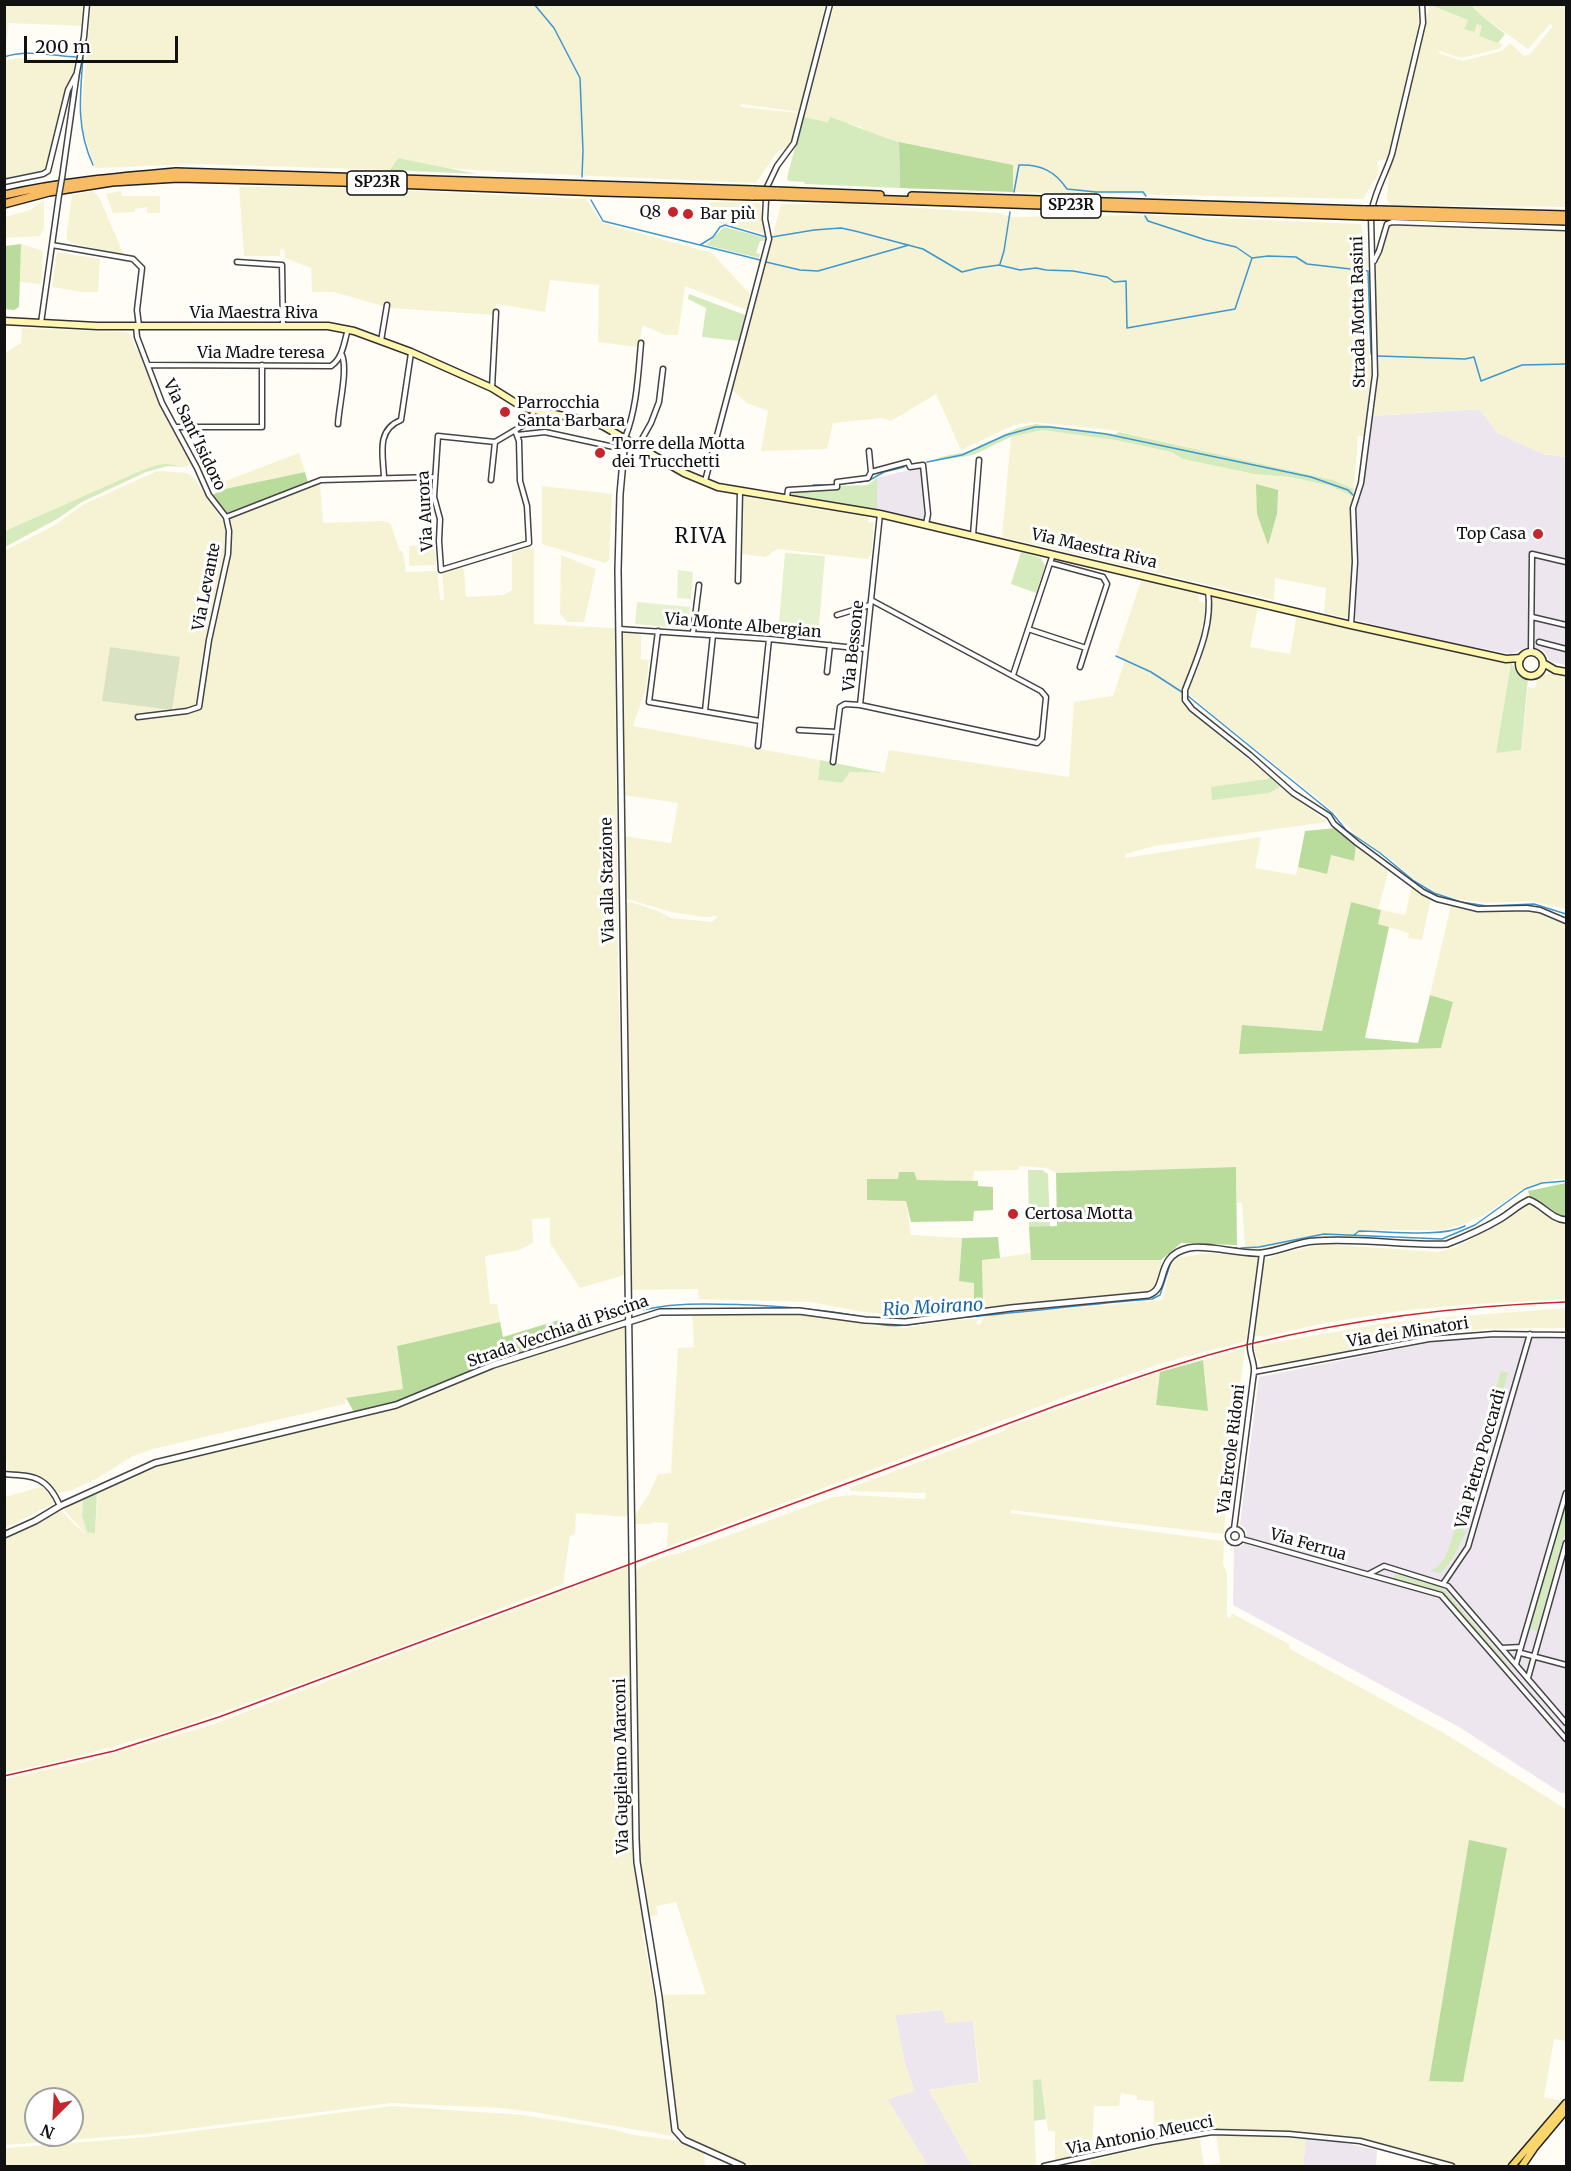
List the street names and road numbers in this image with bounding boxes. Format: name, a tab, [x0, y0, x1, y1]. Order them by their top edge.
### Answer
road number: SP23R	[347, 171, 407, 195]
road number: SP23R	[1041, 194, 1101, 218]
street label: Strada Motta Rasini	[1348, 236, 1370, 388]
street label: Via Maestra Riva	[190, 303, 318, 323]
street label: Via Madre teresa	[197, 343, 325, 363]
street label: Via Sant'Isidoro	[159, 376, 229, 494]
street label: Via Aurora	[414, 470, 438, 552]
street label: Via Maestra Riva	[1029, 525, 1159, 573]
street label: Via Levante	[189, 542, 225, 632]
street label: Via Bessone	[840, 599, 868, 693]
street label: Via Monte Albergian	[664, 610, 822, 642]
street label: Via alla Stazione	[597, 817, 619, 943]
street label: Strada Vecchia di Piscina	[465, 1292, 651, 1372]
street label: Via dei Minatori	[1346, 1314, 1470, 1352]
street label: Via Ercole Ridoni	[1215, 1383, 1249, 1515]
street label: Via Pietro Poccardi	[1452, 1387, 1510, 1531]
street label: Via Ferrua	[1268, 1525, 1348, 1565]
street label: Via Guglielmo Marconi	[611, 1678, 633, 1854]
street label: Via Antonio Meucci	[1065, 2112, 1215, 2160]

